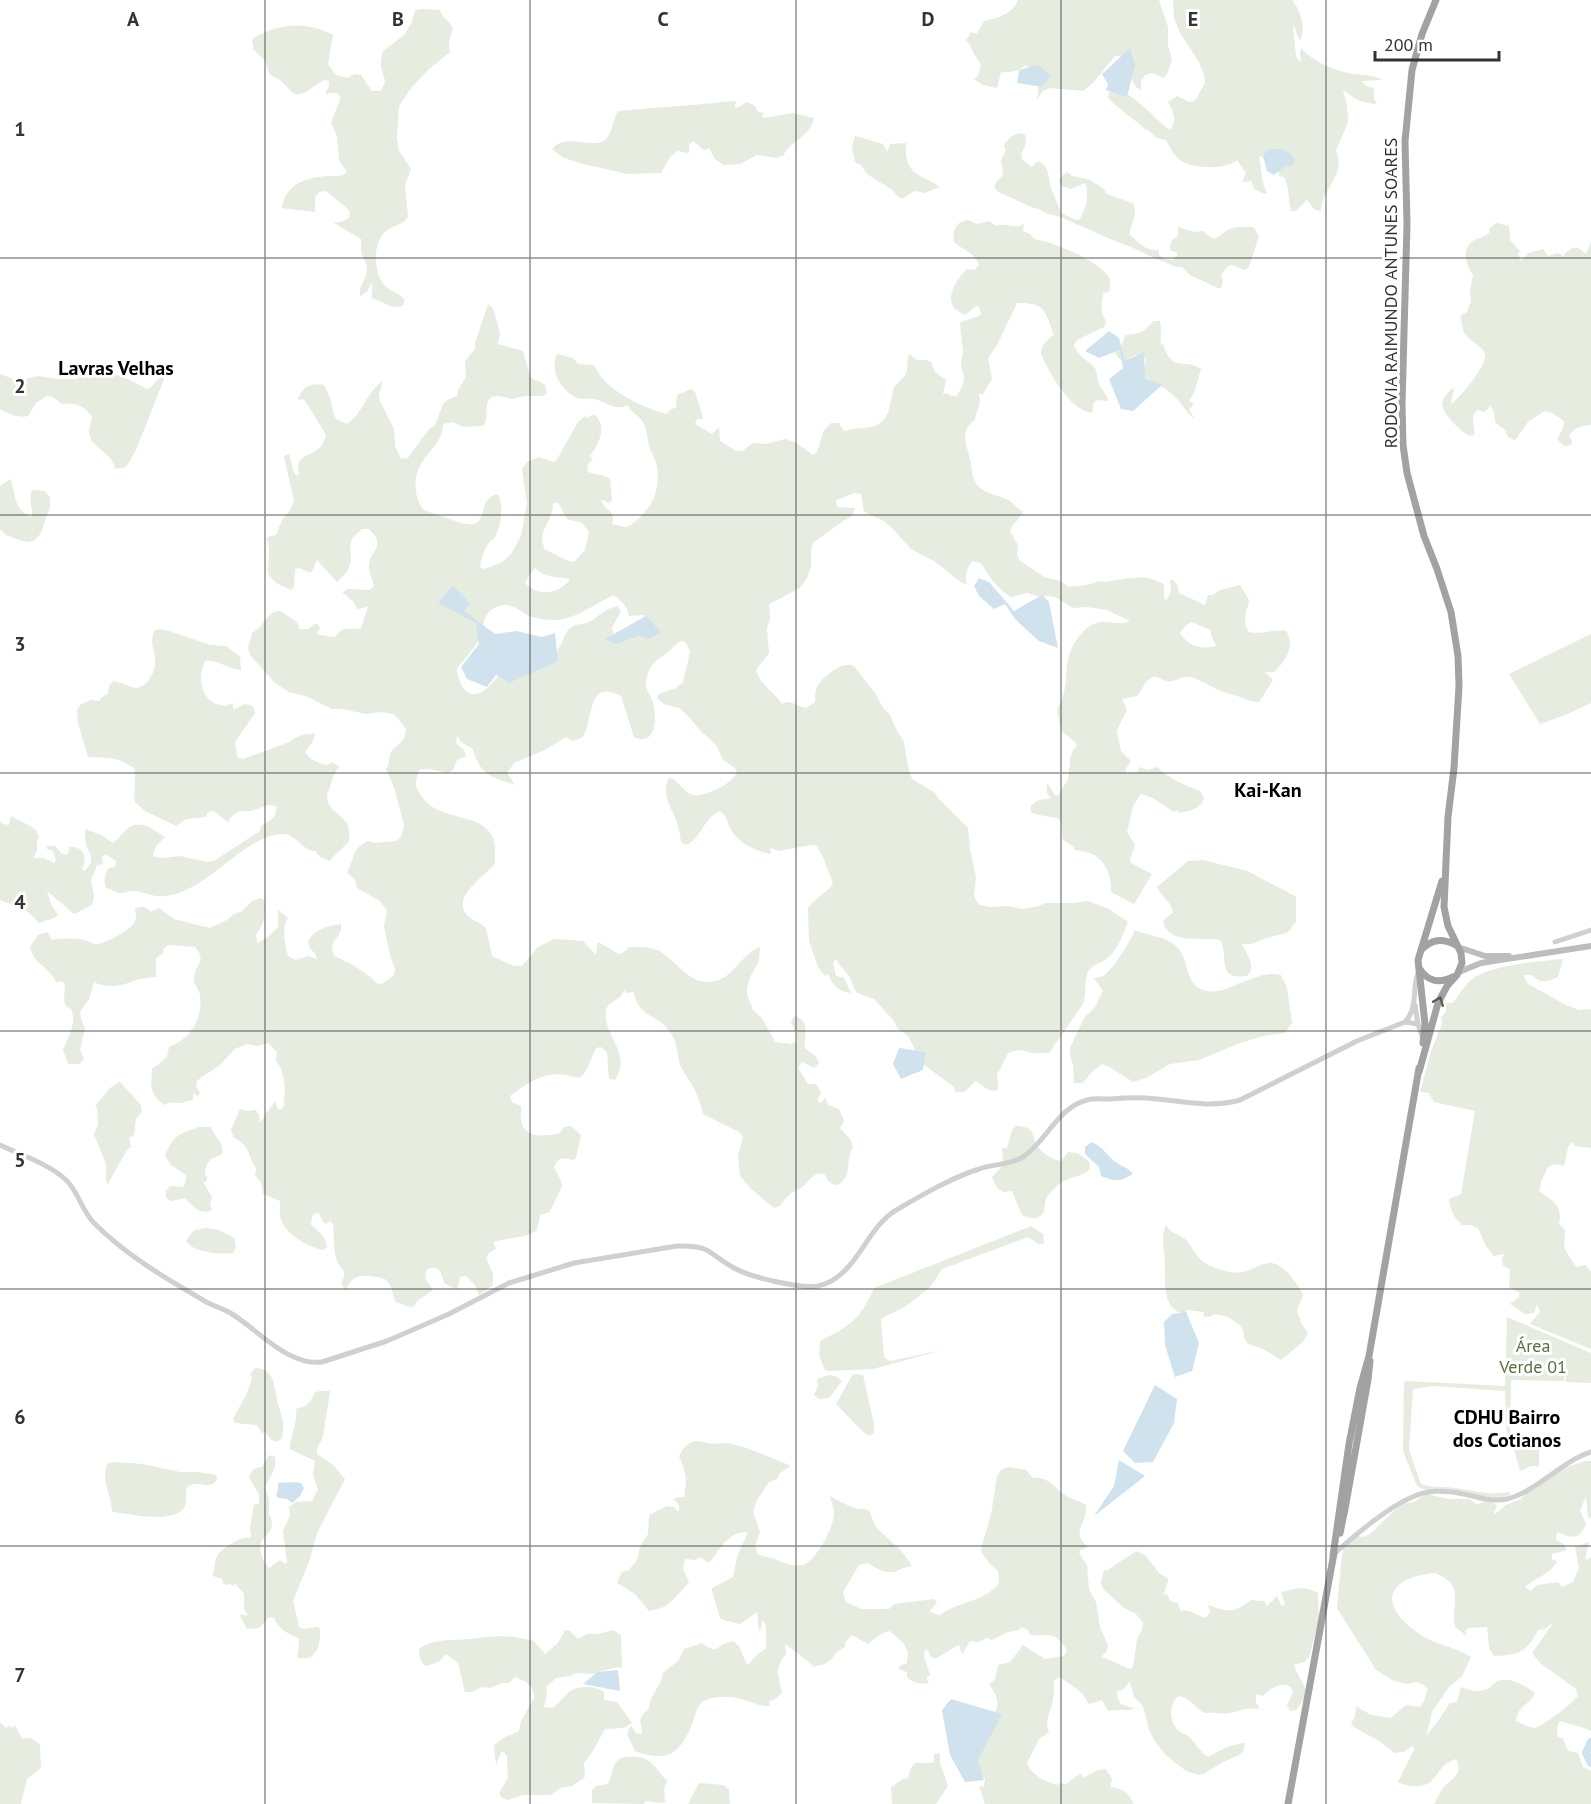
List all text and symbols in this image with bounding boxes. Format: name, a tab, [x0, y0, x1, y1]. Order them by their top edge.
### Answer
text: A	[127, 6, 140, 32]
text: B	[392, 6, 404, 32]
text: C	[657, 6, 669, 32]
text: D	[922, 6, 935, 32]
text: E	[1188, 6, 1198, 32]
scale bar	[1375, 24, 1500, 62]
text: 200 m	[1384, 33, 1433, 56]
text: 1	[14, 116, 26, 142]
street label: RODOVIA RAIMUNDO ANTUNES SOARES	[1379, 138, 1402, 448]
district label: Lavras Velhas	[58, 355, 174, 381]
text: 2	[14, 373, 26, 399]
text: 3	[14, 631, 26, 657]
district label: Kai-Kan	[1234, 777, 1302, 803]
text: 4	[14, 889, 26, 915]
one-way arrow	[1432, 997, 1444, 1008]
text: 5	[14, 1147, 26, 1173]
park label: Área Verde 01	[1498, 1334, 1567, 1378]
text: 6	[14, 1404, 26, 1430]
district label: CDHU Bairro dos Cotianos	[1453, 1404, 1561, 1453]
text: 7	[14, 1662, 26, 1688]

